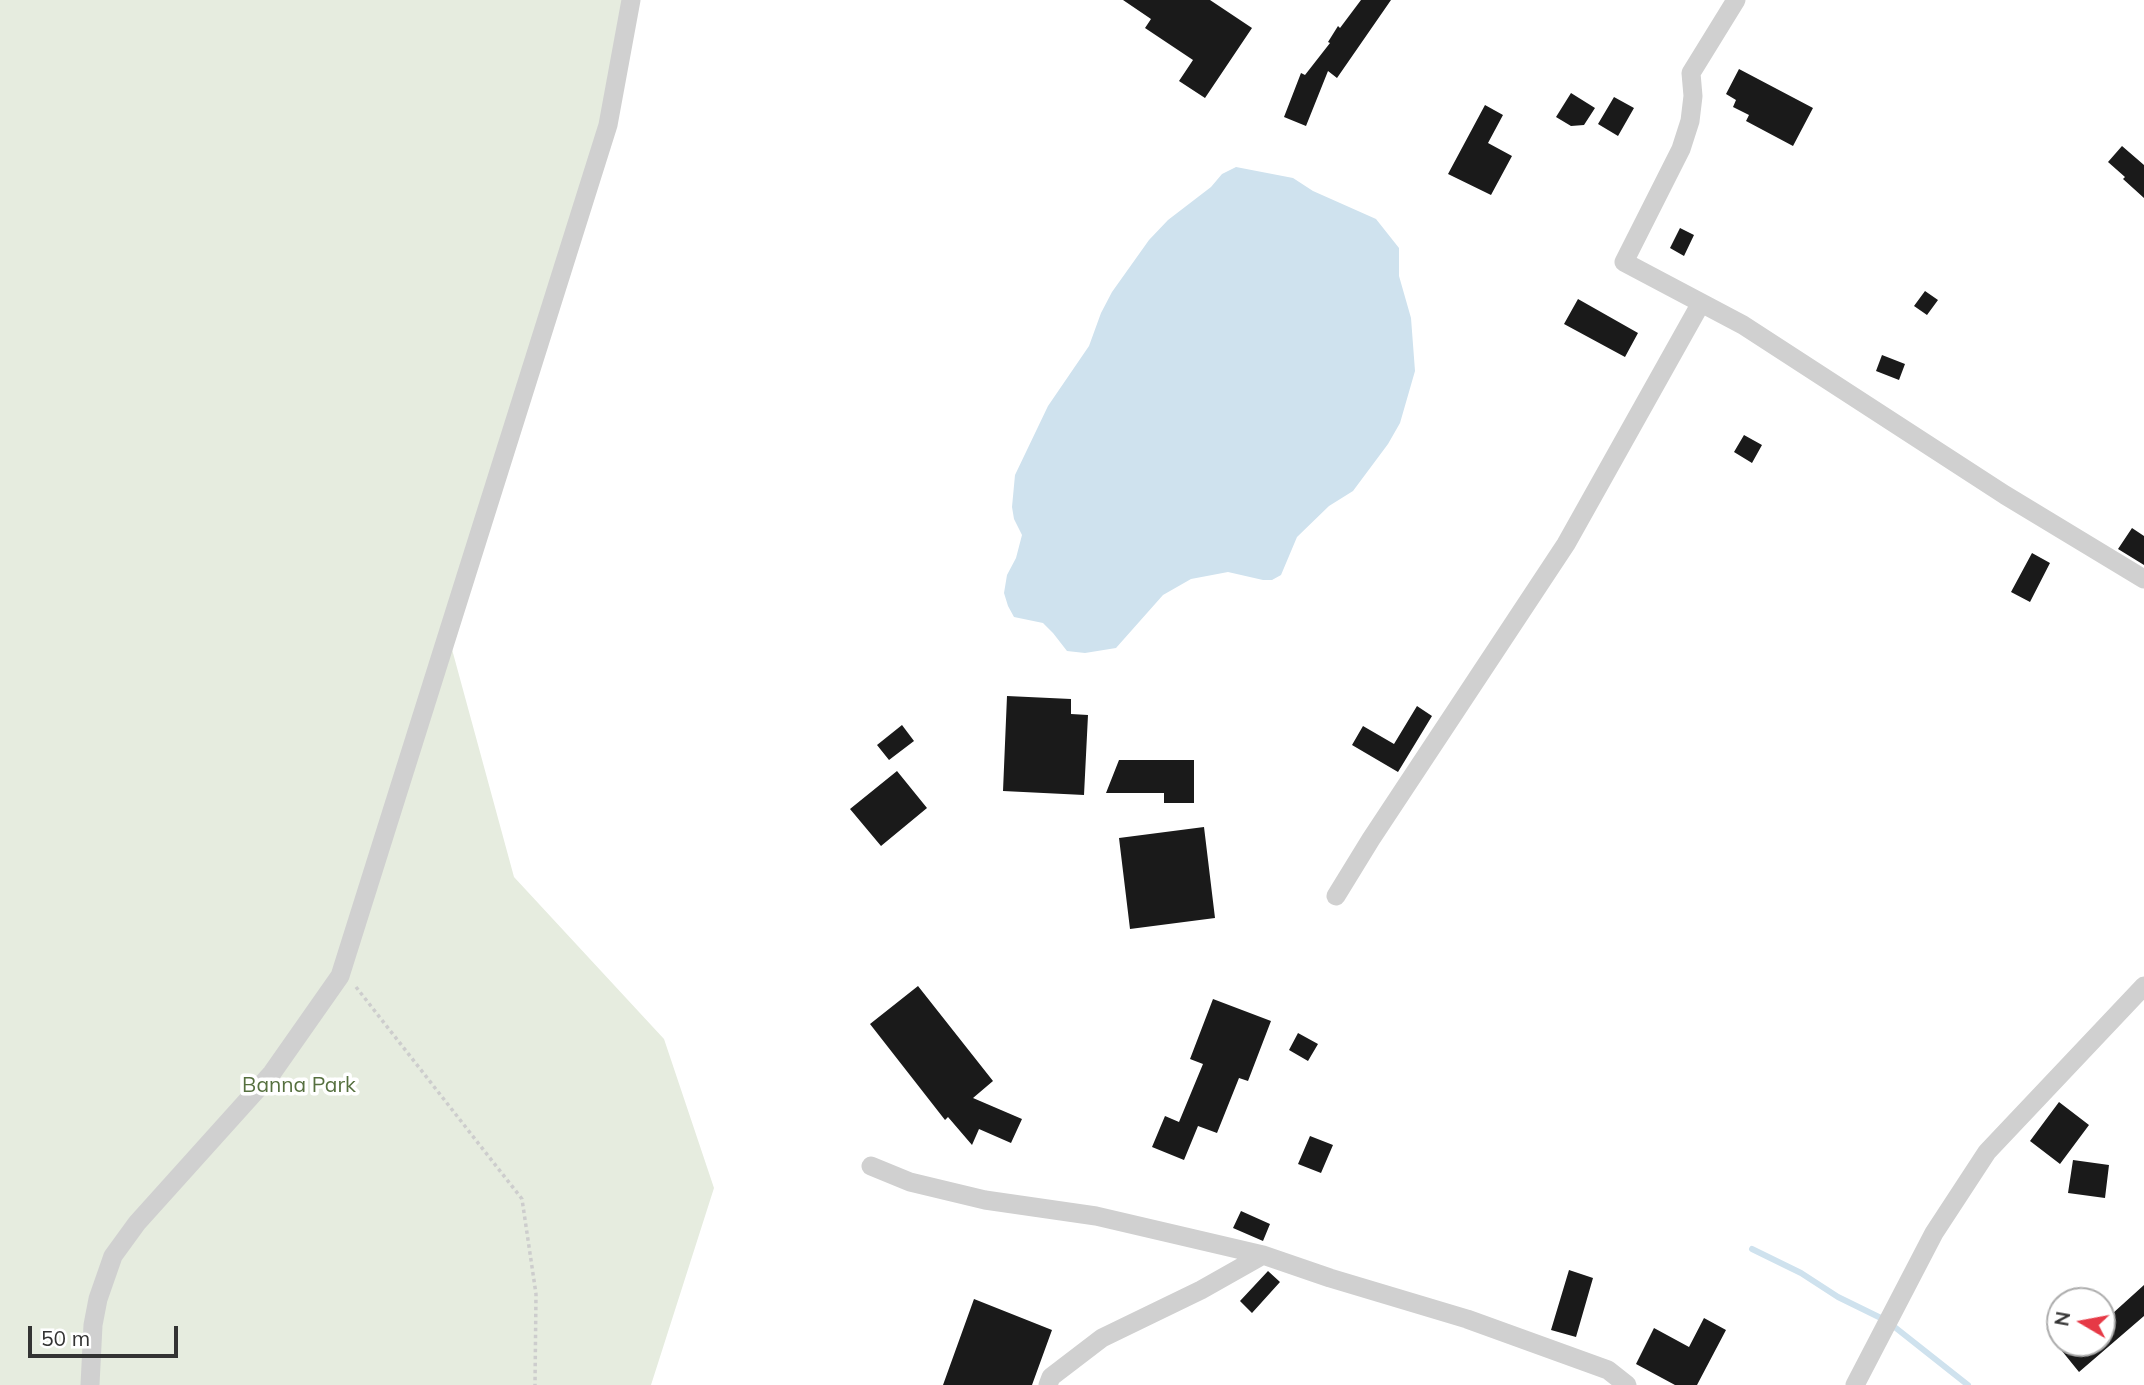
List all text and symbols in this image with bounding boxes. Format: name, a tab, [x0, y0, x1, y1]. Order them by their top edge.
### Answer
park label: Banna Park	[242, 1073, 356, 1099]
north arrow	[2046, 1287, 2116, 1357]
text: N	[2049, 1310, 2075, 1328]
scale bar	[32, 1312, 182, 1356]
text: 50 m	[41, 1325, 90, 1351]

